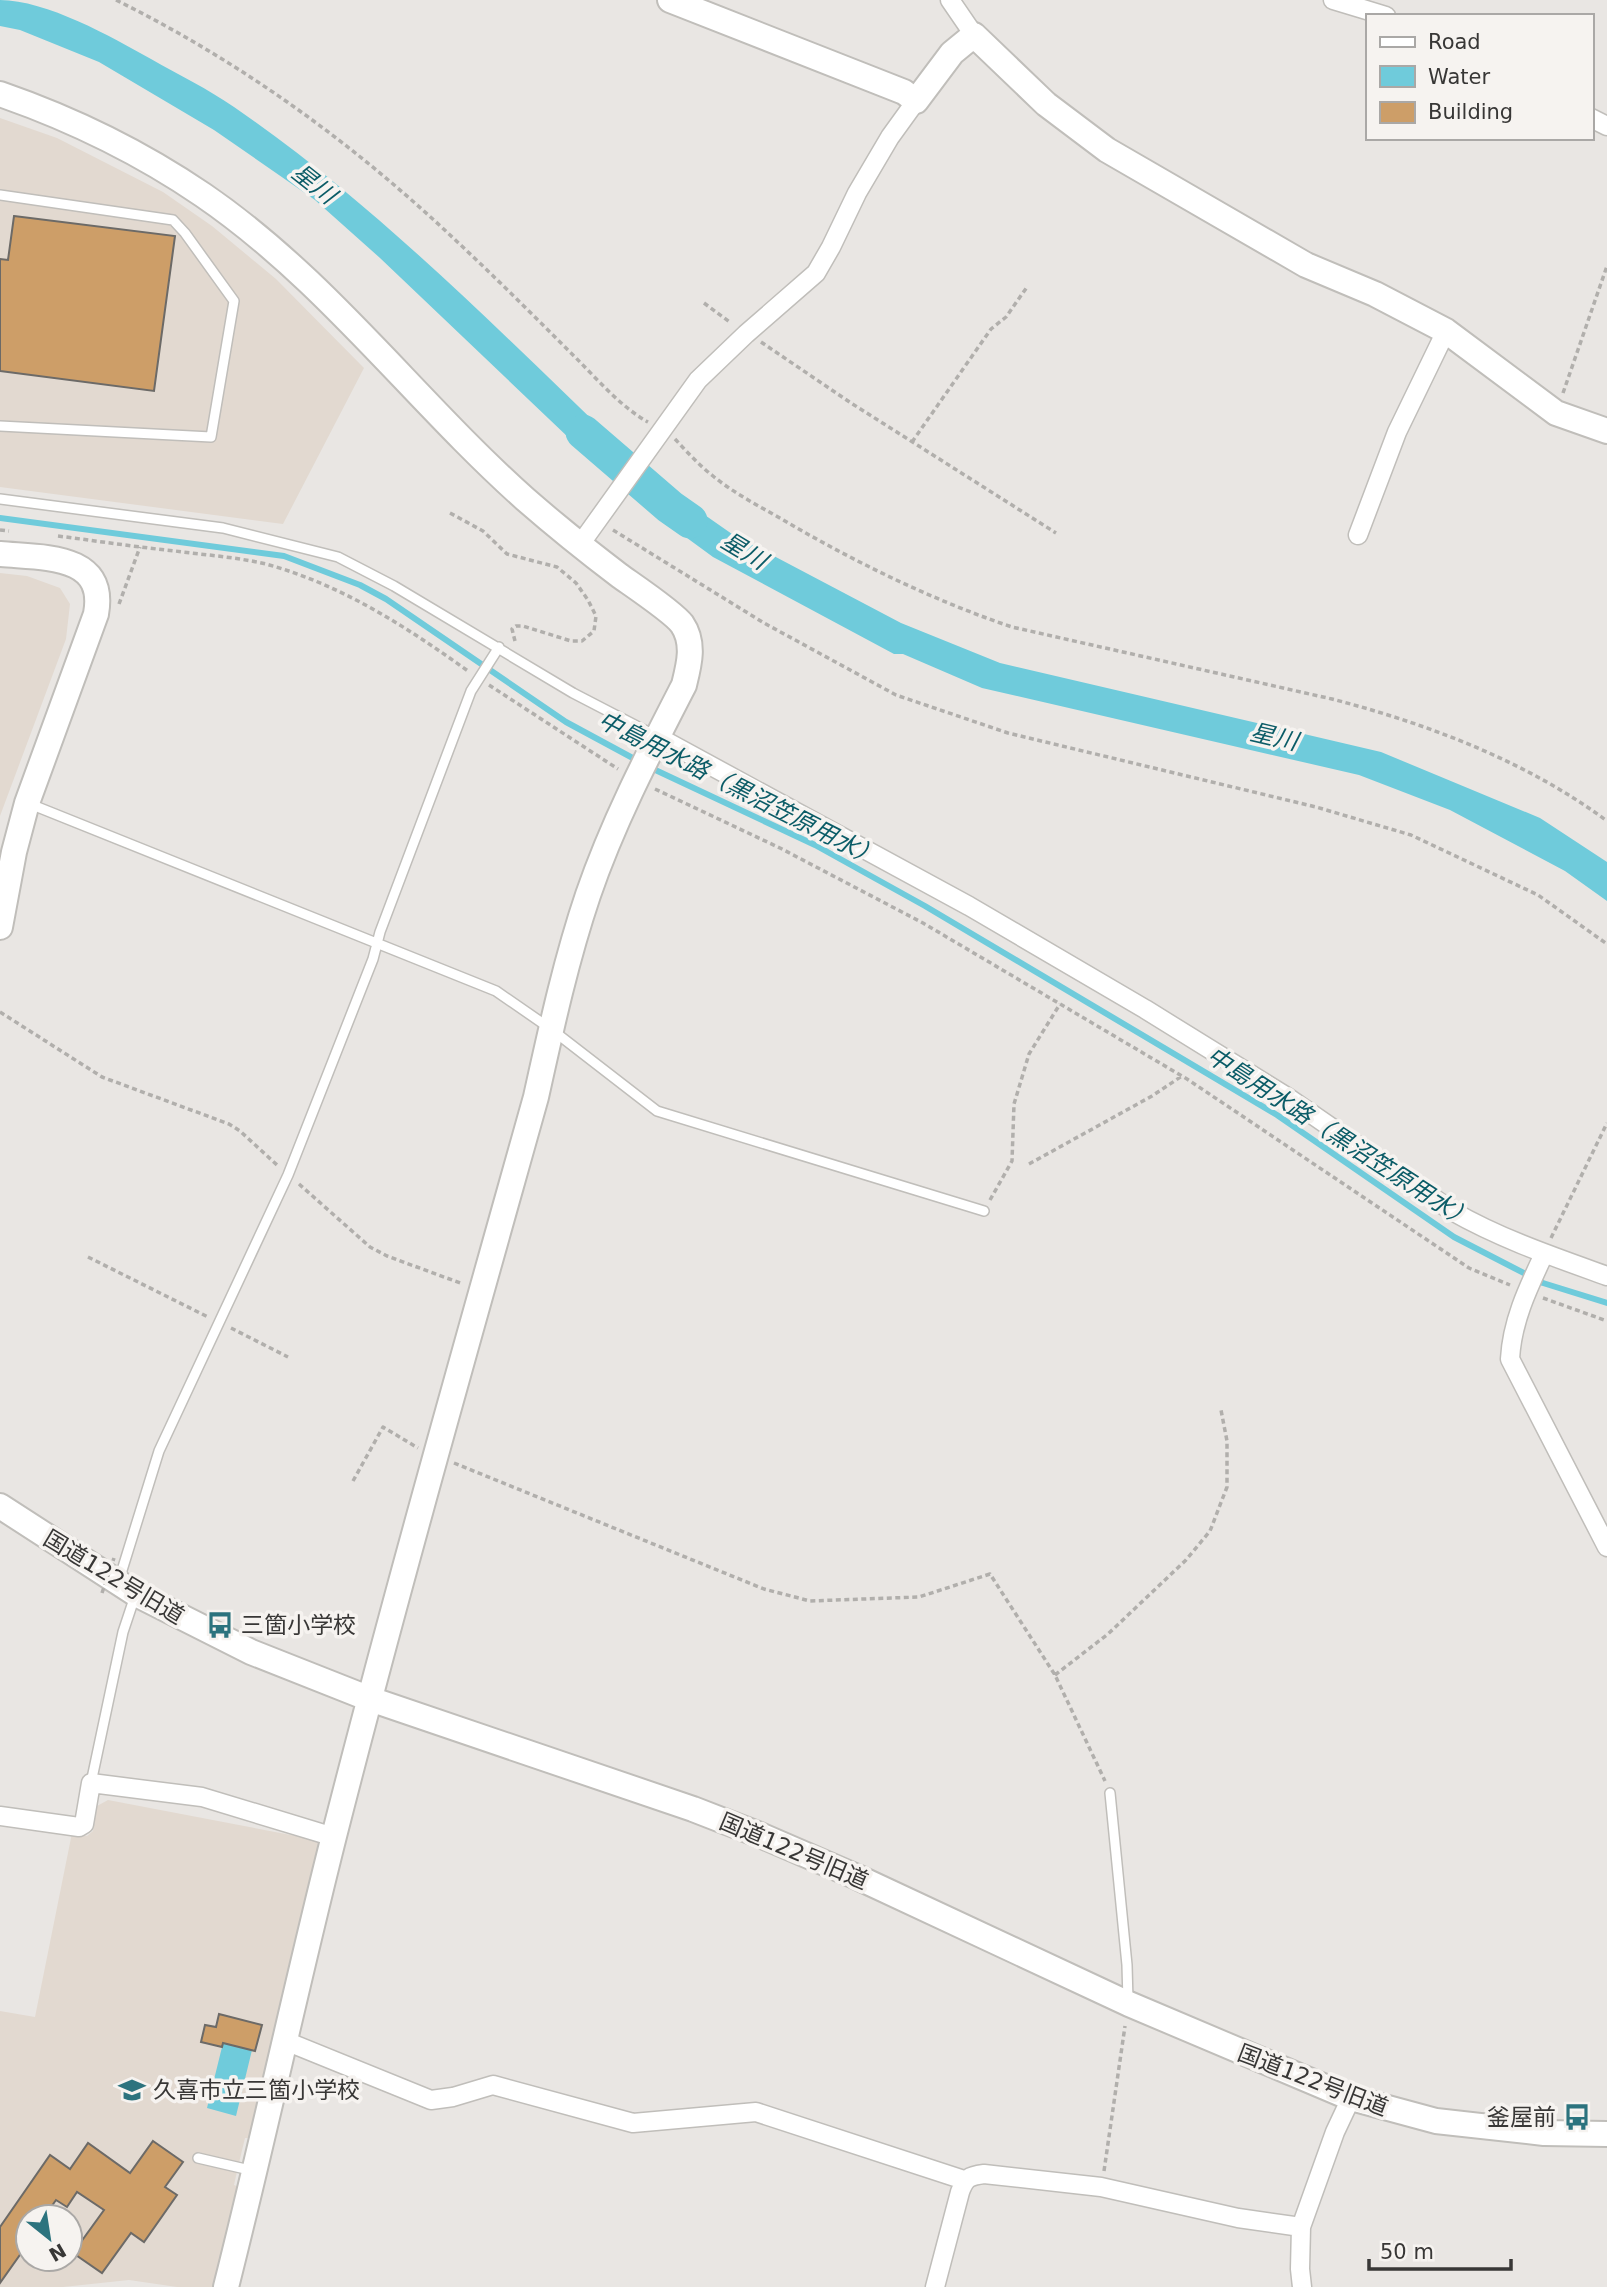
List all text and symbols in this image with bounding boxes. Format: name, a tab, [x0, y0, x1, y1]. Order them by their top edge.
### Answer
legend	[1366, 14, 1593, 140]
text: Road	[1428, 30, 1481, 54]
text: Water	[1428, 65, 1490, 89]
text: Building	[1428, 100, 1513, 124]
water label: 星川	[286, 158, 344, 212]
water label: 星川	[716, 527, 774, 577]
water label: 中島用水路（黒沼笠原用水）	[594, 706, 884, 872]
water label: 星川	[1247, 718, 1303, 757]
water label: 中島用水路（黒沼笠原用水）	[1202, 1041, 1478, 1235]
street label: 国道122号旧道	[39, 1525, 189, 1629]
bus stop icon: 三箇小学校	[205, 1610, 235, 1640]
place label: 三箇小学校	[241, 1612, 356, 1638]
street label: 国道122号旧道	[716, 1808, 872, 1894]
street label: 国道122号旧道	[1234, 2039, 1392, 2121]
school or university icon: 久喜市立三箇小学校	[117, 2075, 147, 2105]
place label: 久喜市立三箇小学校	[153, 2077, 360, 2103]
bus stop icon: 釜屋前	[1562, 2102, 1592, 2132]
place label: 釜屋前	[1487, 2104, 1556, 2130]
north arrow	[14, 2203, 84, 2273]
scale bar	[1369, 2228, 1511, 2272]
text: N	[45, 2239, 70, 2266]
text: 50 m	[1380, 2240, 1434, 2264]

